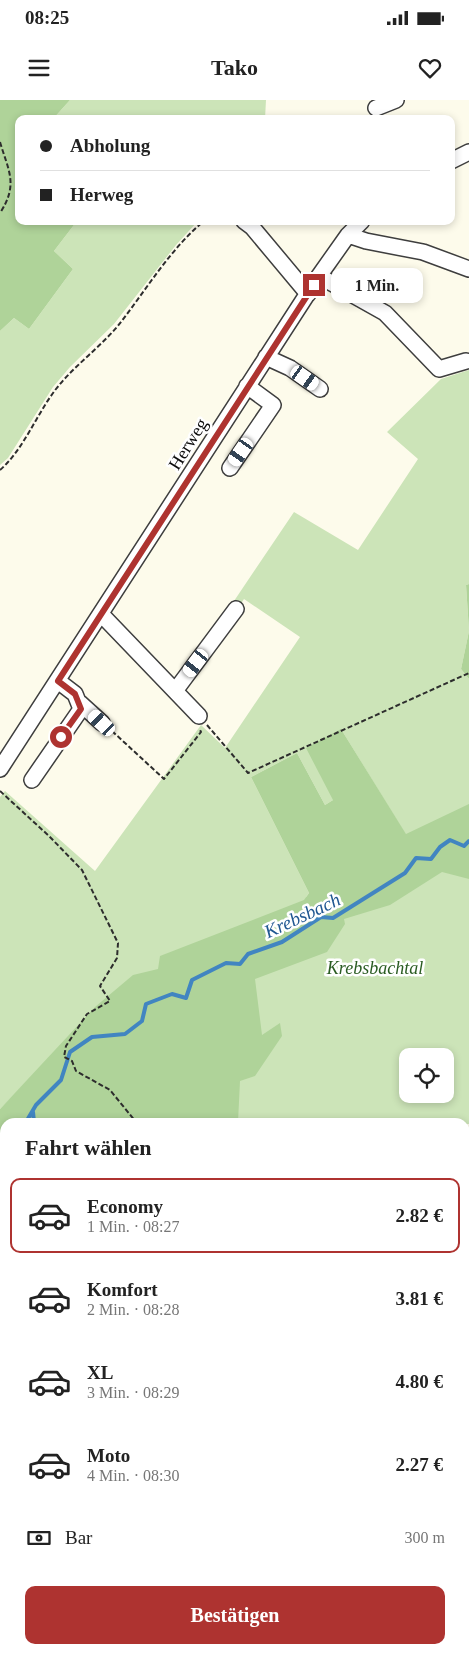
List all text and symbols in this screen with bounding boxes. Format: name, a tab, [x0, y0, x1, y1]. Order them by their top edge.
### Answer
text: 08:25	[25, 7, 69, 28]
icon: menu	[25, 54, 53, 82]
icon: heart	[416, 54, 444, 82]
text: Tako	[211, 55, 258, 80]
text: Abholung	[70, 135, 150, 156]
text: Herweg	[70, 184, 133, 205]
callout: 1 Min.	[332, 268, 424, 302]
route end	[303, 274, 325, 296]
text: 1 Min.	[355, 277, 399, 294]
car	[288, 363, 321, 393]
street label: Herweg	[164, 415, 212, 473]
car	[226, 435, 255, 469]
car	[180, 647, 211, 679]
car	[85, 707, 118, 739]
route start	[50, 726, 72, 748]
water label: Krebsbach	[260, 889, 344, 943]
park label: Krebsbachtal	[326, 958, 423, 978]
map controls	[399, 1048, 454, 1103]
button: locate	[399, 1048, 454, 1103]
text: Fahrt wählen	[25, 1135, 152, 1160]
icon: car	[27, 1193, 72, 1238]
text: Economy	[87, 1196, 163, 1217]
text: 2.82 €	[396, 1205, 443, 1226]
text: 1 Min. · 08:27	[87, 1218, 179, 1235]
icon: car	[27, 1276, 72, 1321]
text: Komfort	[87, 1279, 158, 1300]
text: 3.81 €	[396, 1288, 443, 1309]
text: 2 Min. · 08:28	[87, 1301, 179, 1318]
icon: car	[27, 1359, 72, 1404]
text: XL	[87, 1362, 113, 1383]
text: 4.80 €	[396, 1371, 443, 1392]
text: 3 Min. · 08:29	[87, 1384, 179, 1401]
icon: car	[27, 1442, 72, 1487]
text: Moto	[87, 1445, 130, 1466]
text: 2.27 €	[396, 1454, 443, 1475]
text: 4 Min. · 08:30	[87, 1467, 179, 1484]
icon: cash	[25, 1524, 53, 1552]
text: Bar	[65, 1527, 92, 1548]
text: 300 m	[405, 1529, 445, 1546]
button: Bestätigen	[25, 1586, 445, 1644]

